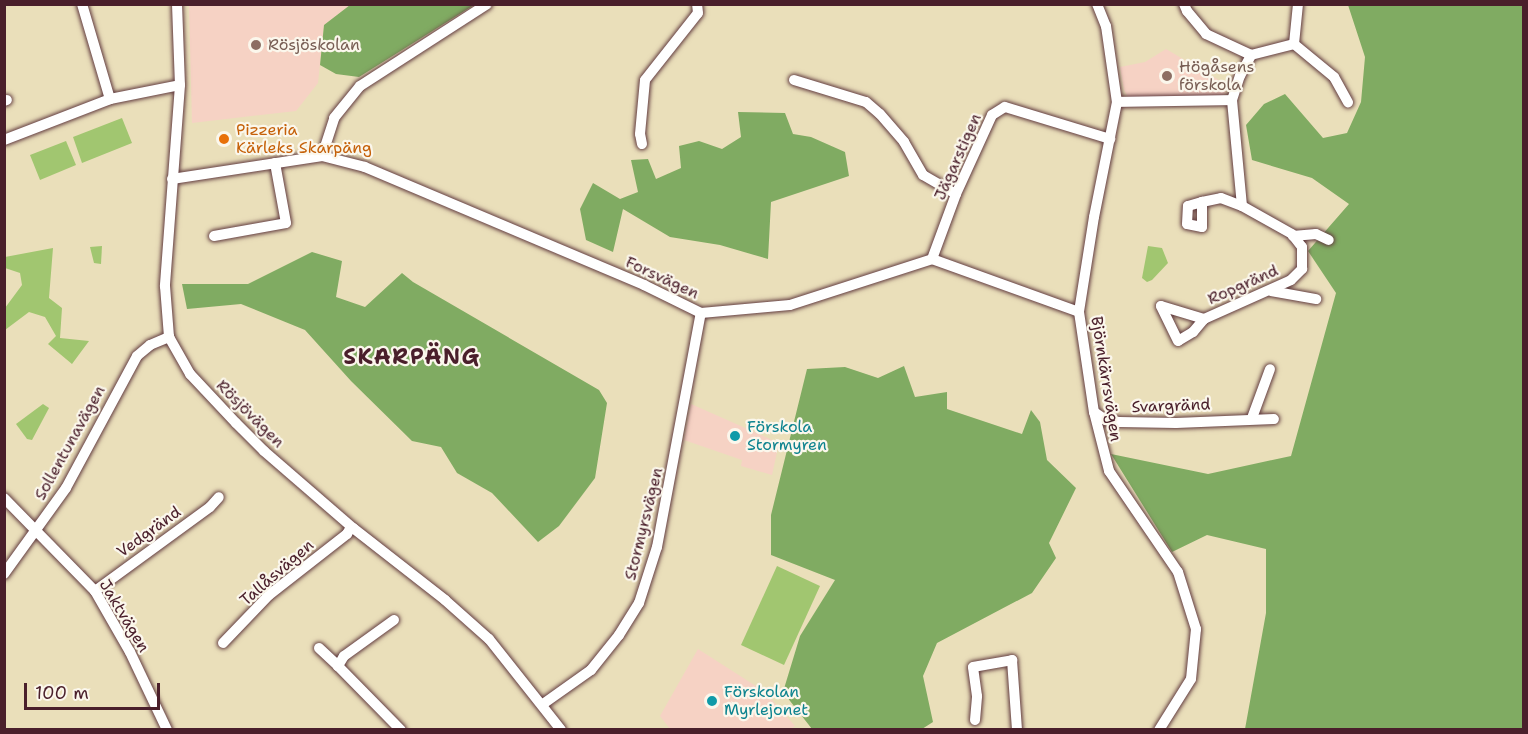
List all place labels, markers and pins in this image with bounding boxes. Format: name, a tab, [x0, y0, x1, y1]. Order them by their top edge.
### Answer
place label: Rösjöskolan	[268, 35, 360, 55]
marker: Rösjöskolan	[249, 38, 263, 52]
place label: Högåsens förskola	[1179, 57, 1254, 95]
marker: Högåsens förskola	[1160, 69, 1174, 83]
place label: Pizzeria Kärleks Skarpäng	[236, 120, 372, 158]
marker: Pizzeria Kärleks Skarpäng	[217, 132, 231, 146]
place label: Förskola Stormyren	[747, 417, 827, 455]
marker: Förskola Stormyren	[728, 429, 742, 443]
place label: Förskolan Myrlejonet	[724, 682, 808, 720]
marker: Förskolan Myrlejonet	[705, 694, 719, 708]

